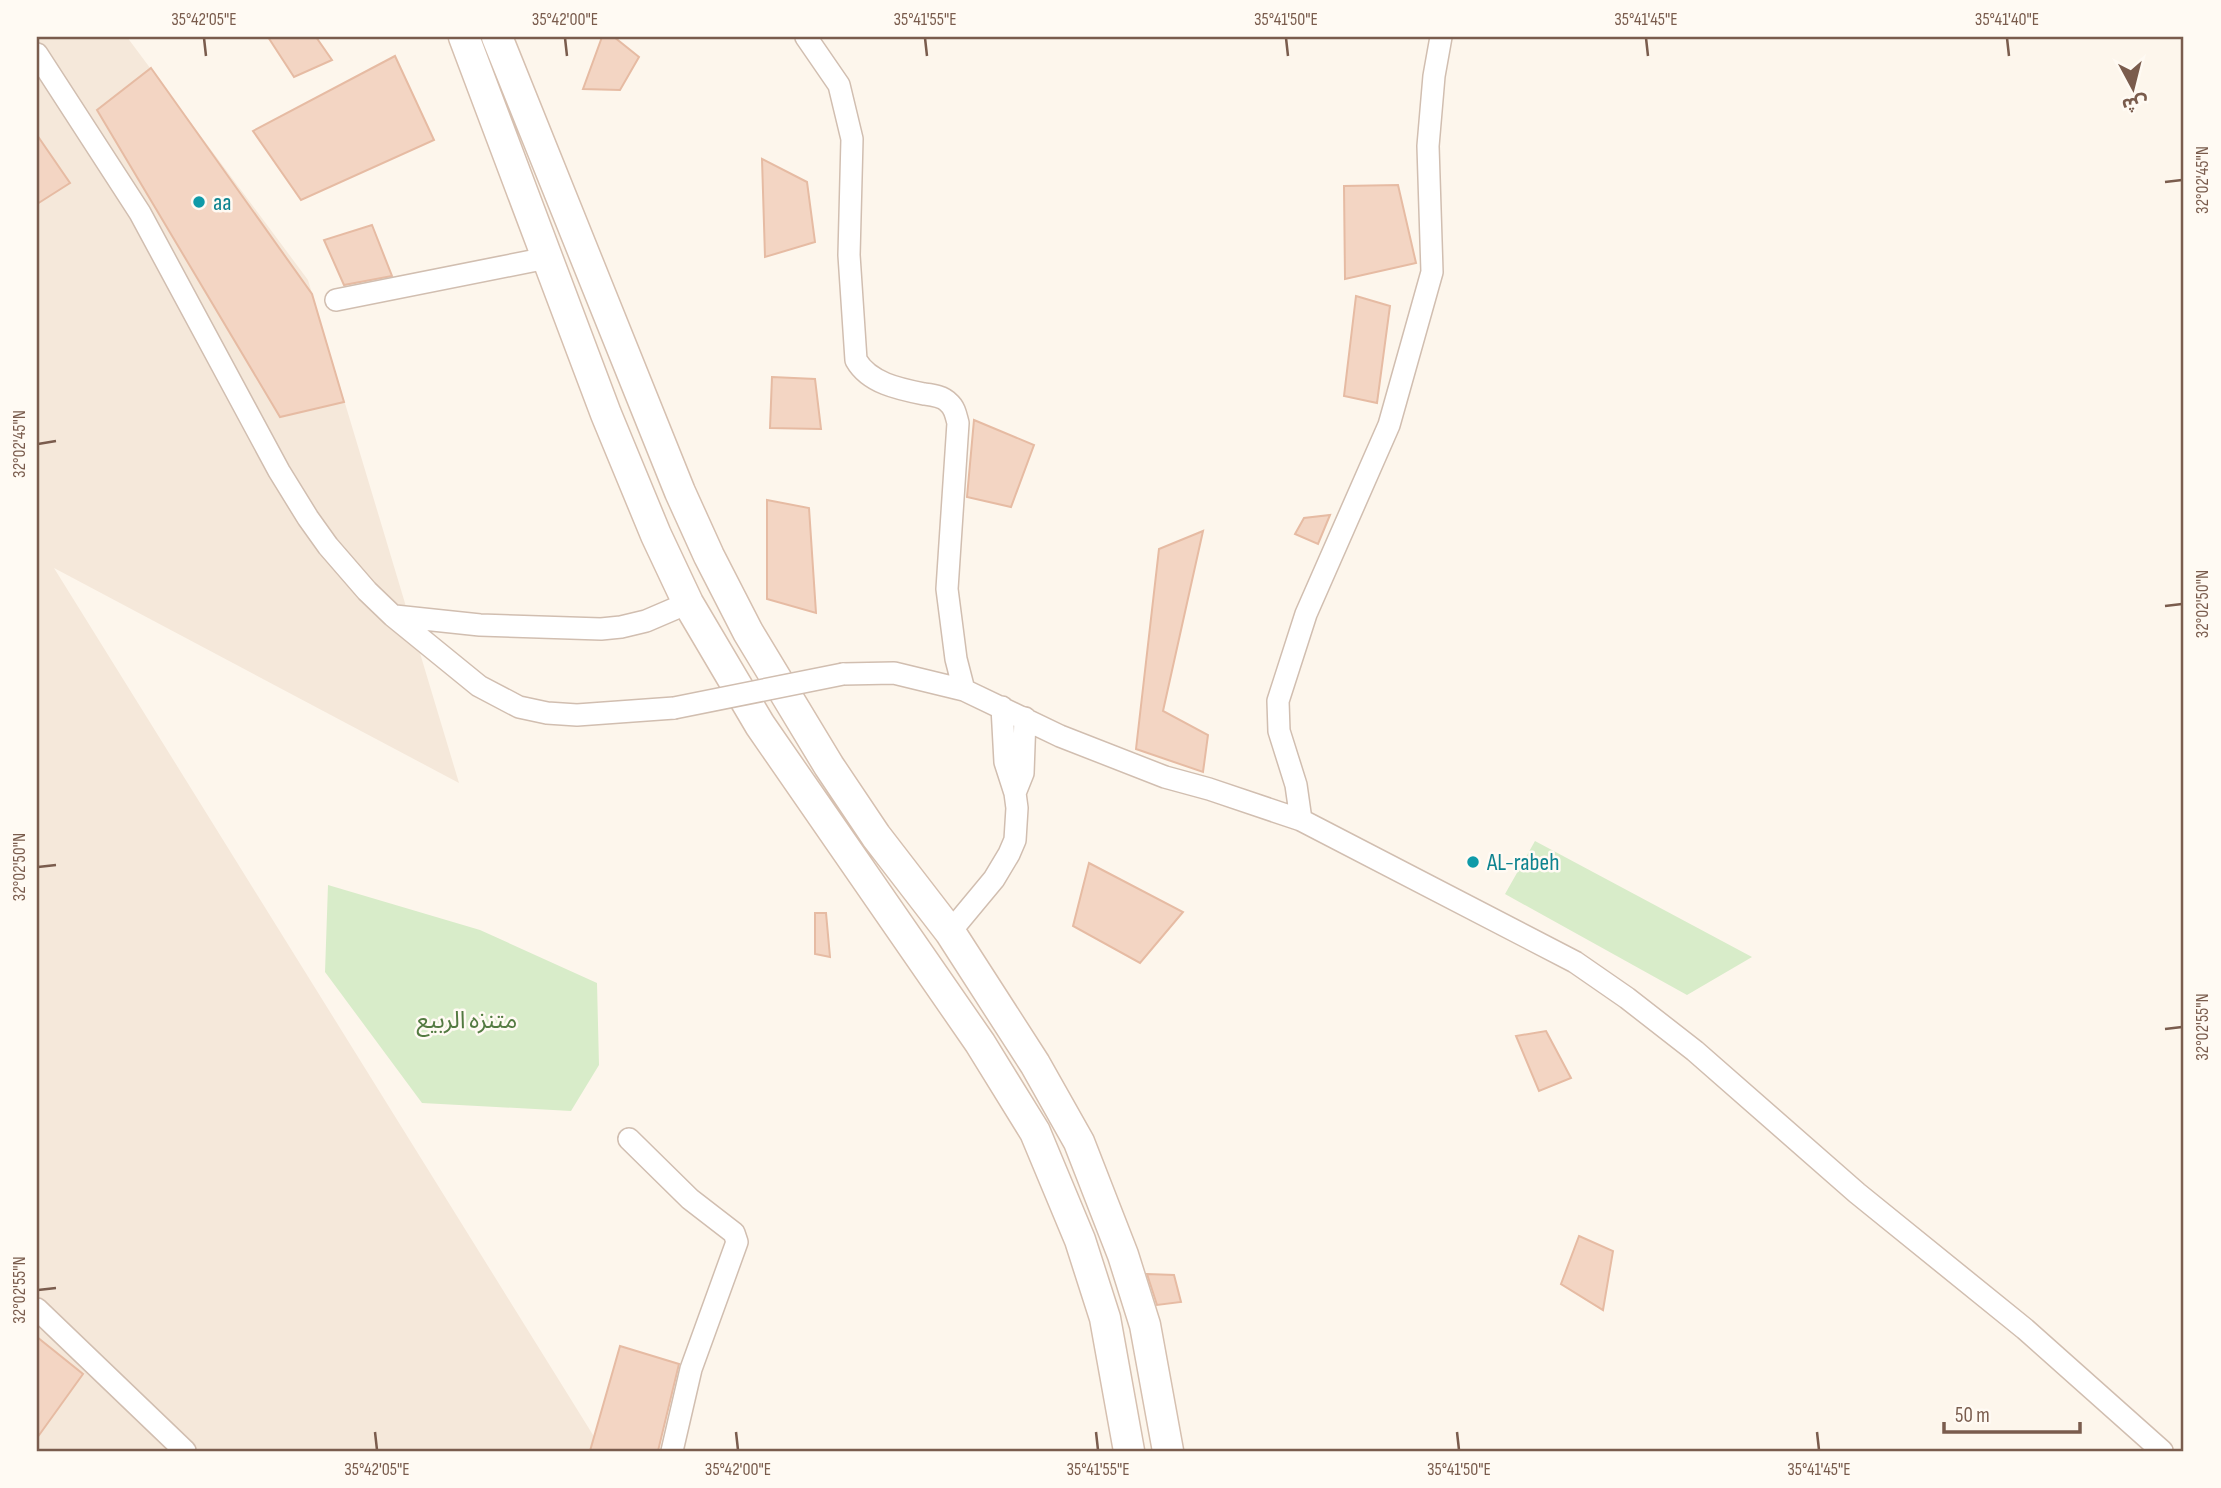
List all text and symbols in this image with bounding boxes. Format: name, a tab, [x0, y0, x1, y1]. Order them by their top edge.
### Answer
text: 35°42'05"E	[171, 9, 237, 30]
text: 35°42'00"E	[532, 9, 598, 30]
text: 35°41'55"E	[893, 9, 957, 30]
text: 35°41'50"E	[1254, 9, 1318, 30]
text: 35°41'45"E	[1614, 9, 1678, 30]
text: 35°41'40"E	[1975, 9, 2039, 30]
north arrow	[2098, 52, 2168, 122]
text: ش	[2121, 90, 2149, 116]
text: 32°02'45"N	[2192, 146, 2213, 214]
place label: aa	[213, 188, 231, 217]
marker: aa	[191, 194, 207, 210]
text: 32°02'45"N	[9, 410, 30, 478]
text: 32°02'50"N	[2192, 570, 2213, 638]
text: 32°02'50"N	[9, 833, 30, 901]
place label: AL-rabeh	[1486, 848, 1559, 877]
marker: AL-rabeh	[1465, 854, 1481, 870]
text: 32°02'55"N	[2192, 993, 2213, 1061]
park label: متنزه الربيع	[417, 1006, 517, 1037]
text: 32°02'55"N	[9, 1256, 30, 1324]
scale bar	[1944, 1390, 2081, 1434]
text: 50 m	[1955, 1403, 1990, 1428]
text: 35°42'05"E	[344, 1459, 410, 1480]
text: 35°42'00"E	[705, 1459, 771, 1480]
text: 35°41'55"E	[1066, 1459, 1130, 1480]
text: 35°41'50"E	[1427, 1459, 1491, 1480]
text: 35°41'45"E	[1787, 1459, 1851, 1480]

